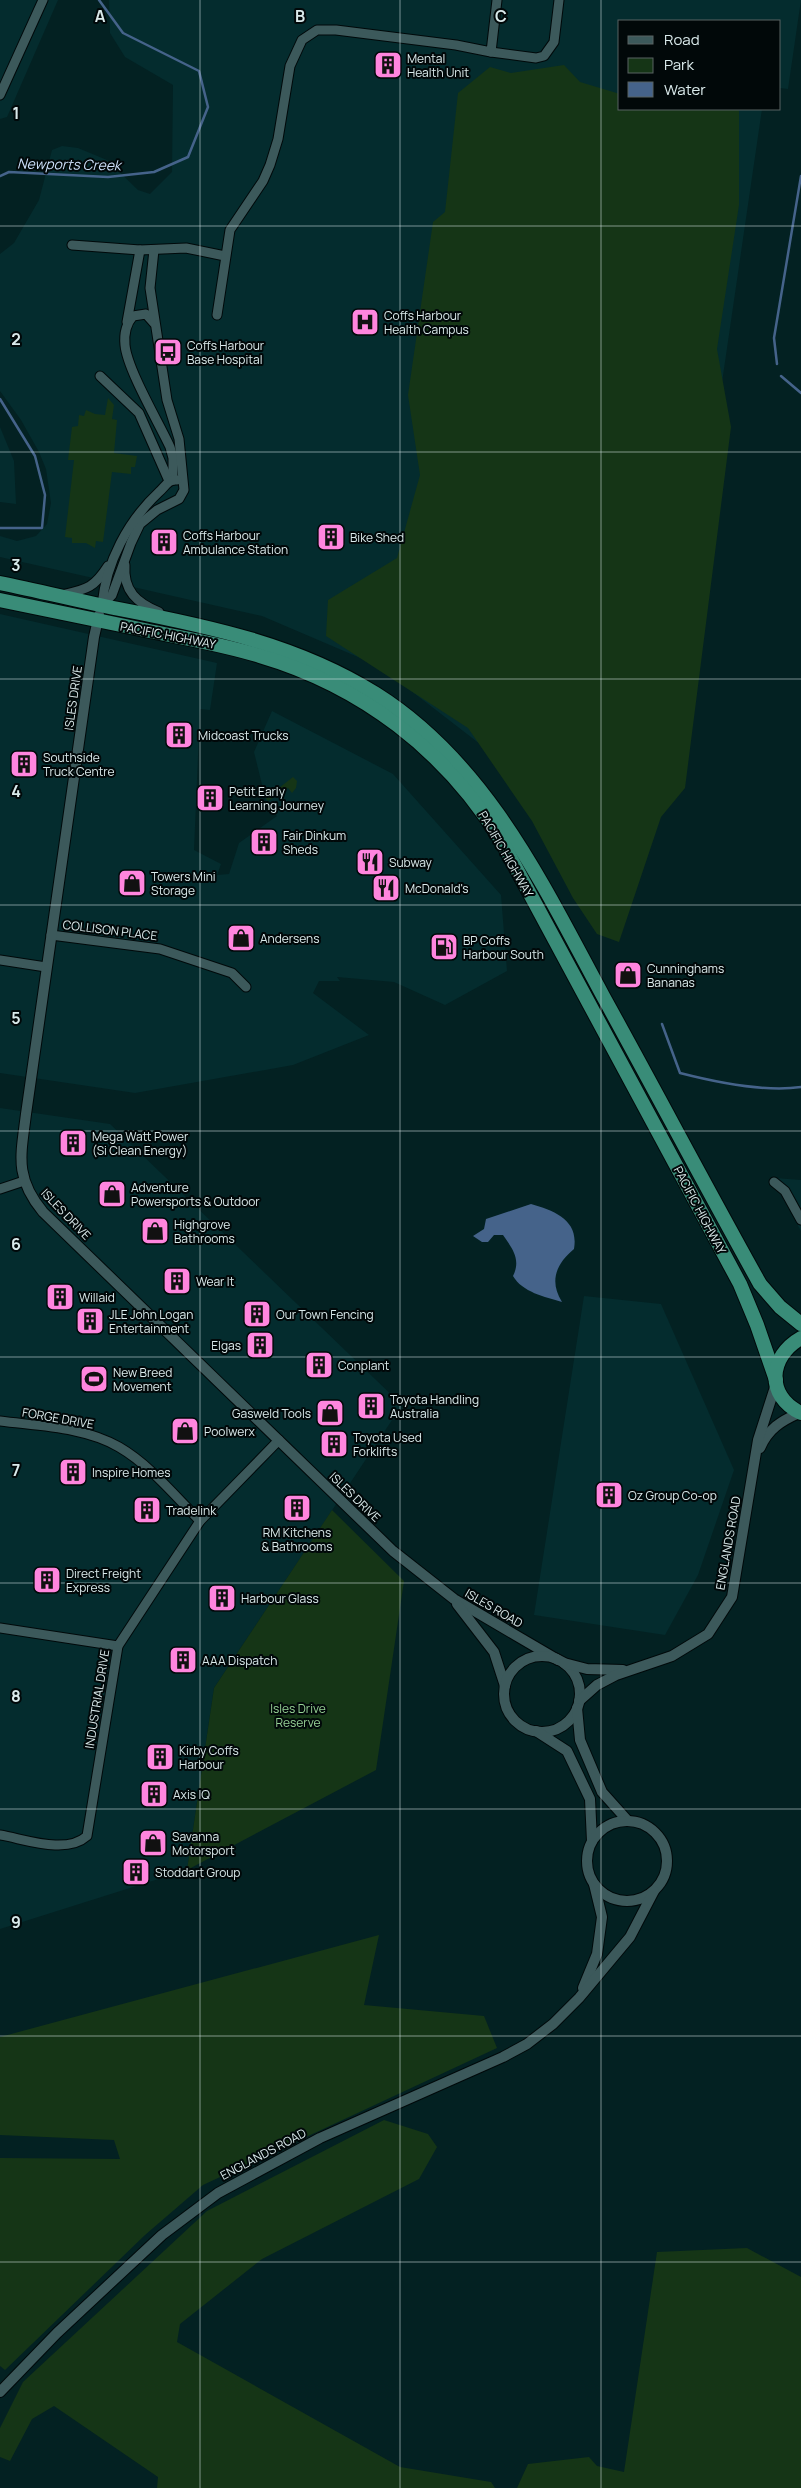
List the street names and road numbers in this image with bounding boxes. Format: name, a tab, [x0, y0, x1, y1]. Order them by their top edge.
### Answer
street label: PACIFIC HIGHWAY	[119, 617, 217, 653]
street label: ISLES DRIVE	[60, 664, 86, 731]
street label: PACIFIC HIGHWAY	[474, 808, 538, 900]
street label: COLLISON PLACE	[62, 916, 158, 944]
street label: PACIFIC HIGHWAY	[670, 1163, 730, 1257]
street label: ISLES DRIVE	[37, 1185, 95, 1243]
street label: FORGE DRIVE	[21, 1403, 95, 1433]
street label: ISLES DRIVE	[326, 1468, 384, 1526]
street label: ENGLANDS ROAD	[711, 1495, 745, 1591]
street label: ISLES ROAD	[462, 1585, 526, 1631]
street label: INDUSTRIAL DRIVE	[81, 1648, 113, 1750]
street label: ENGLANDS ROAD	[217, 2124, 309, 2184]

